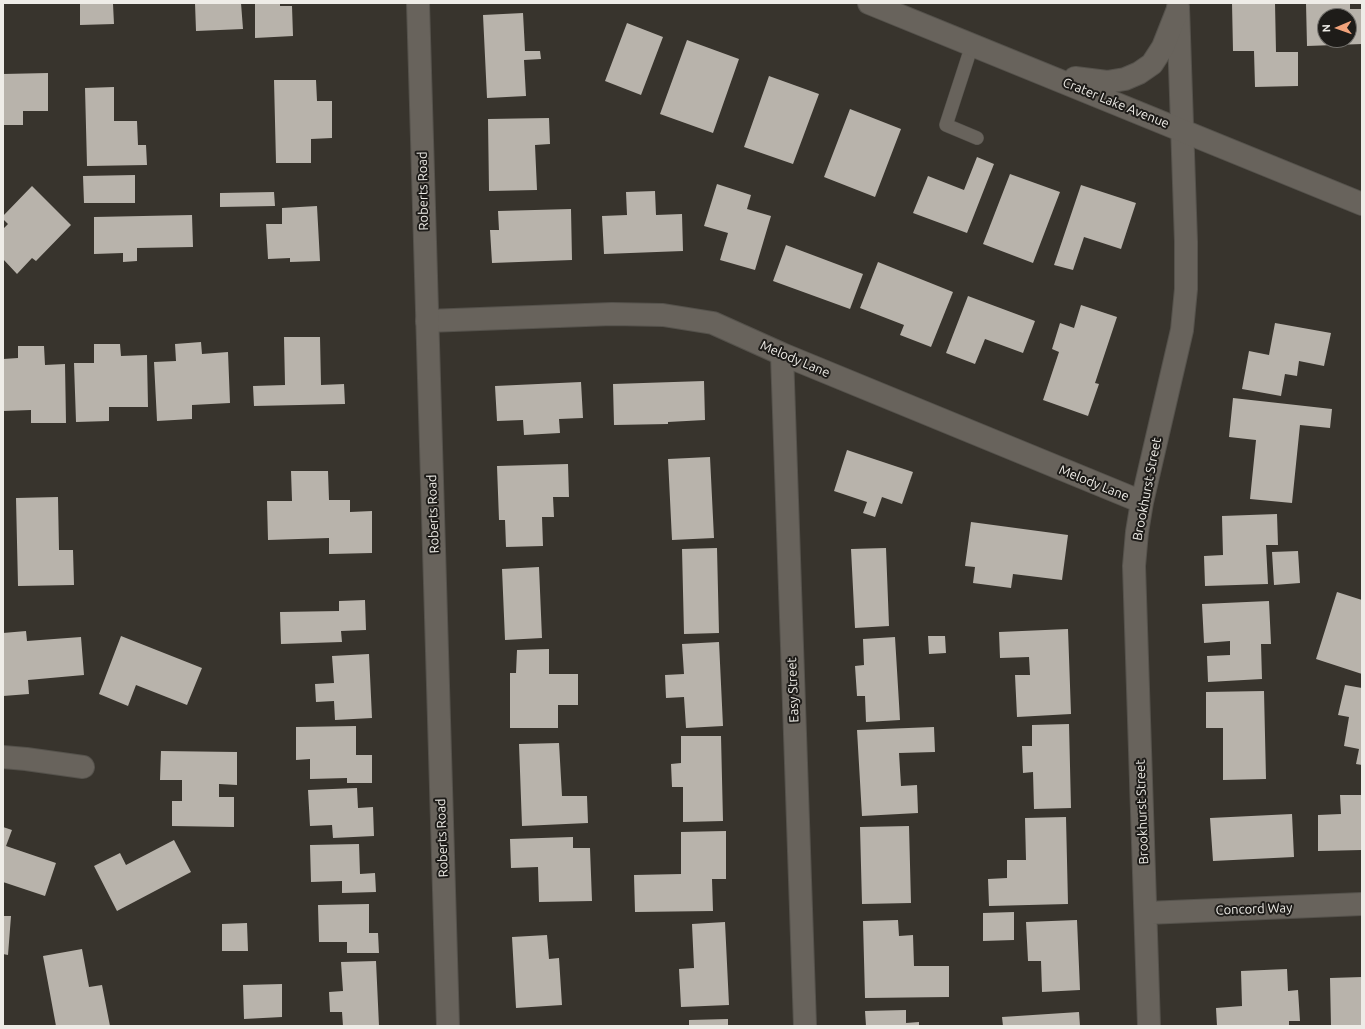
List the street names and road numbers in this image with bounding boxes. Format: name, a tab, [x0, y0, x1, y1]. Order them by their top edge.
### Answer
street label: Crater Lake Avenue	[1061, 75, 1171, 131]
street label: Roberts Road	[415, 151, 431, 231]
street label: Melody Lane	[758, 337, 832, 381]
street label: Brookhurst Street	[1129, 436, 1165, 542]
street label: Melody Lane	[1057, 462, 1131, 504]
street label: Roberts Road	[424, 474, 442, 554]
street label: Easy Street	[784, 657, 802, 723]
street label: Brookhurst Street	[1132, 759, 1152, 865]
street label: Roberts Road	[433, 798, 451, 878]
street label: Concord Way	[1215, 900, 1293, 918]

